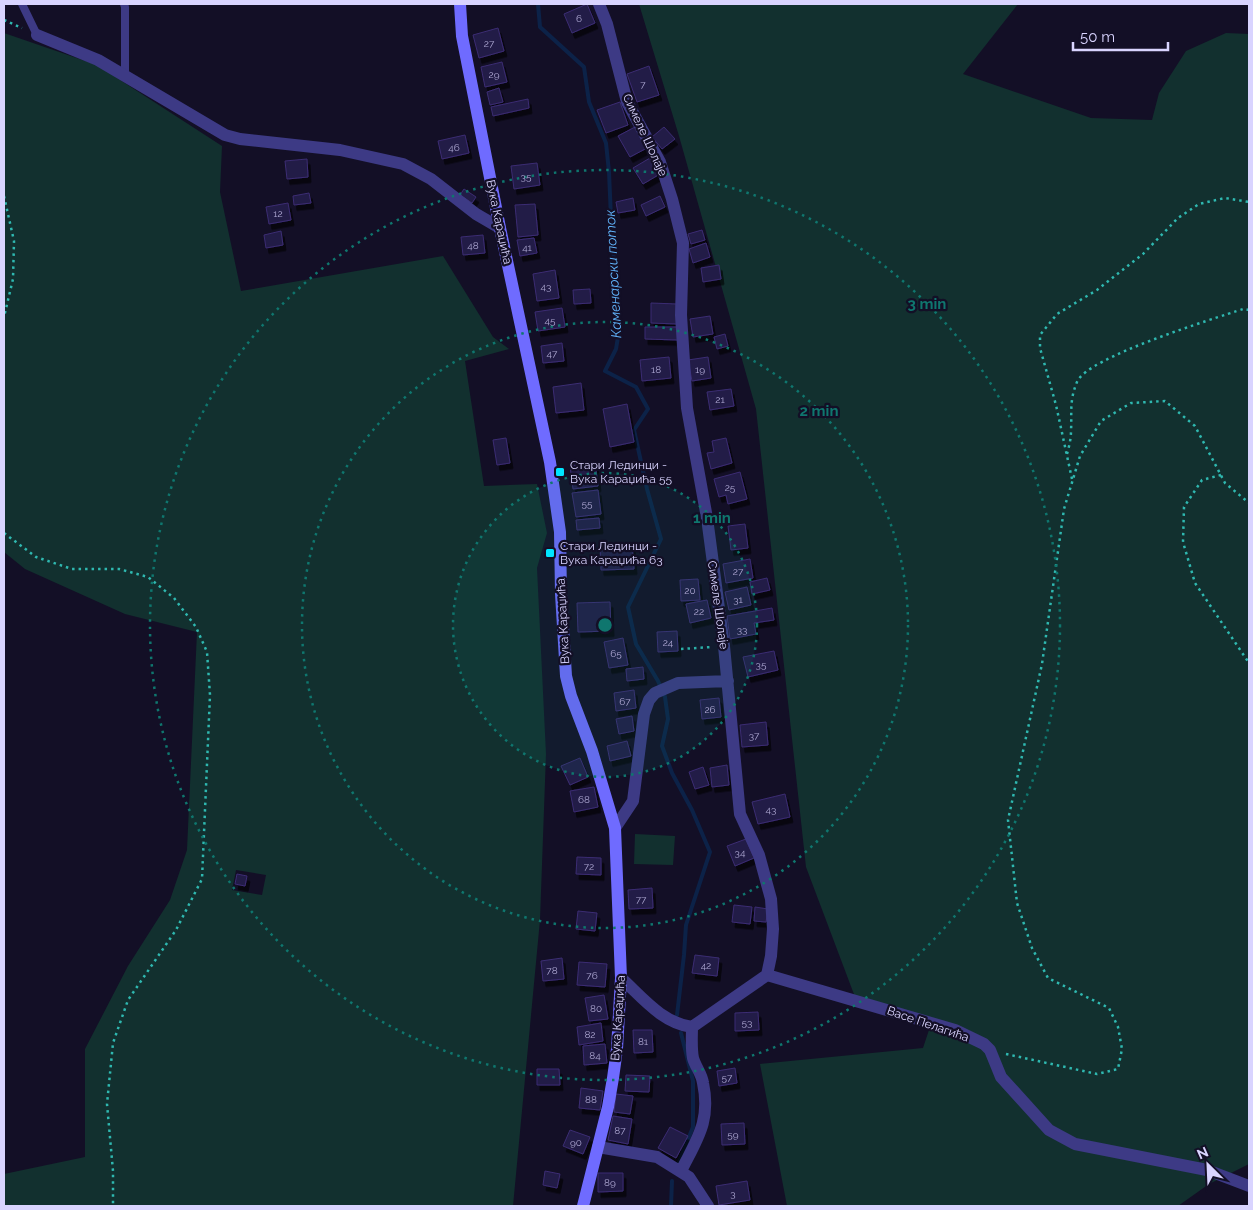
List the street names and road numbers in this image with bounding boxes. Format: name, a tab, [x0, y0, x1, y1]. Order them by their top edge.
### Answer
street label: Симеле Шолаје	[620, 92, 670, 178]
street label: Вука Караџића	[483, 179, 515, 265]
street label: Симеле Шолаје	[705, 560, 731, 650]
street label: Вука Караџића	[554, 578, 572, 664]
street label: Вука Караџића	[608, 975, 628, 1061]
street label: Васе Пелагића	[885, 1003, 971, 1045]

